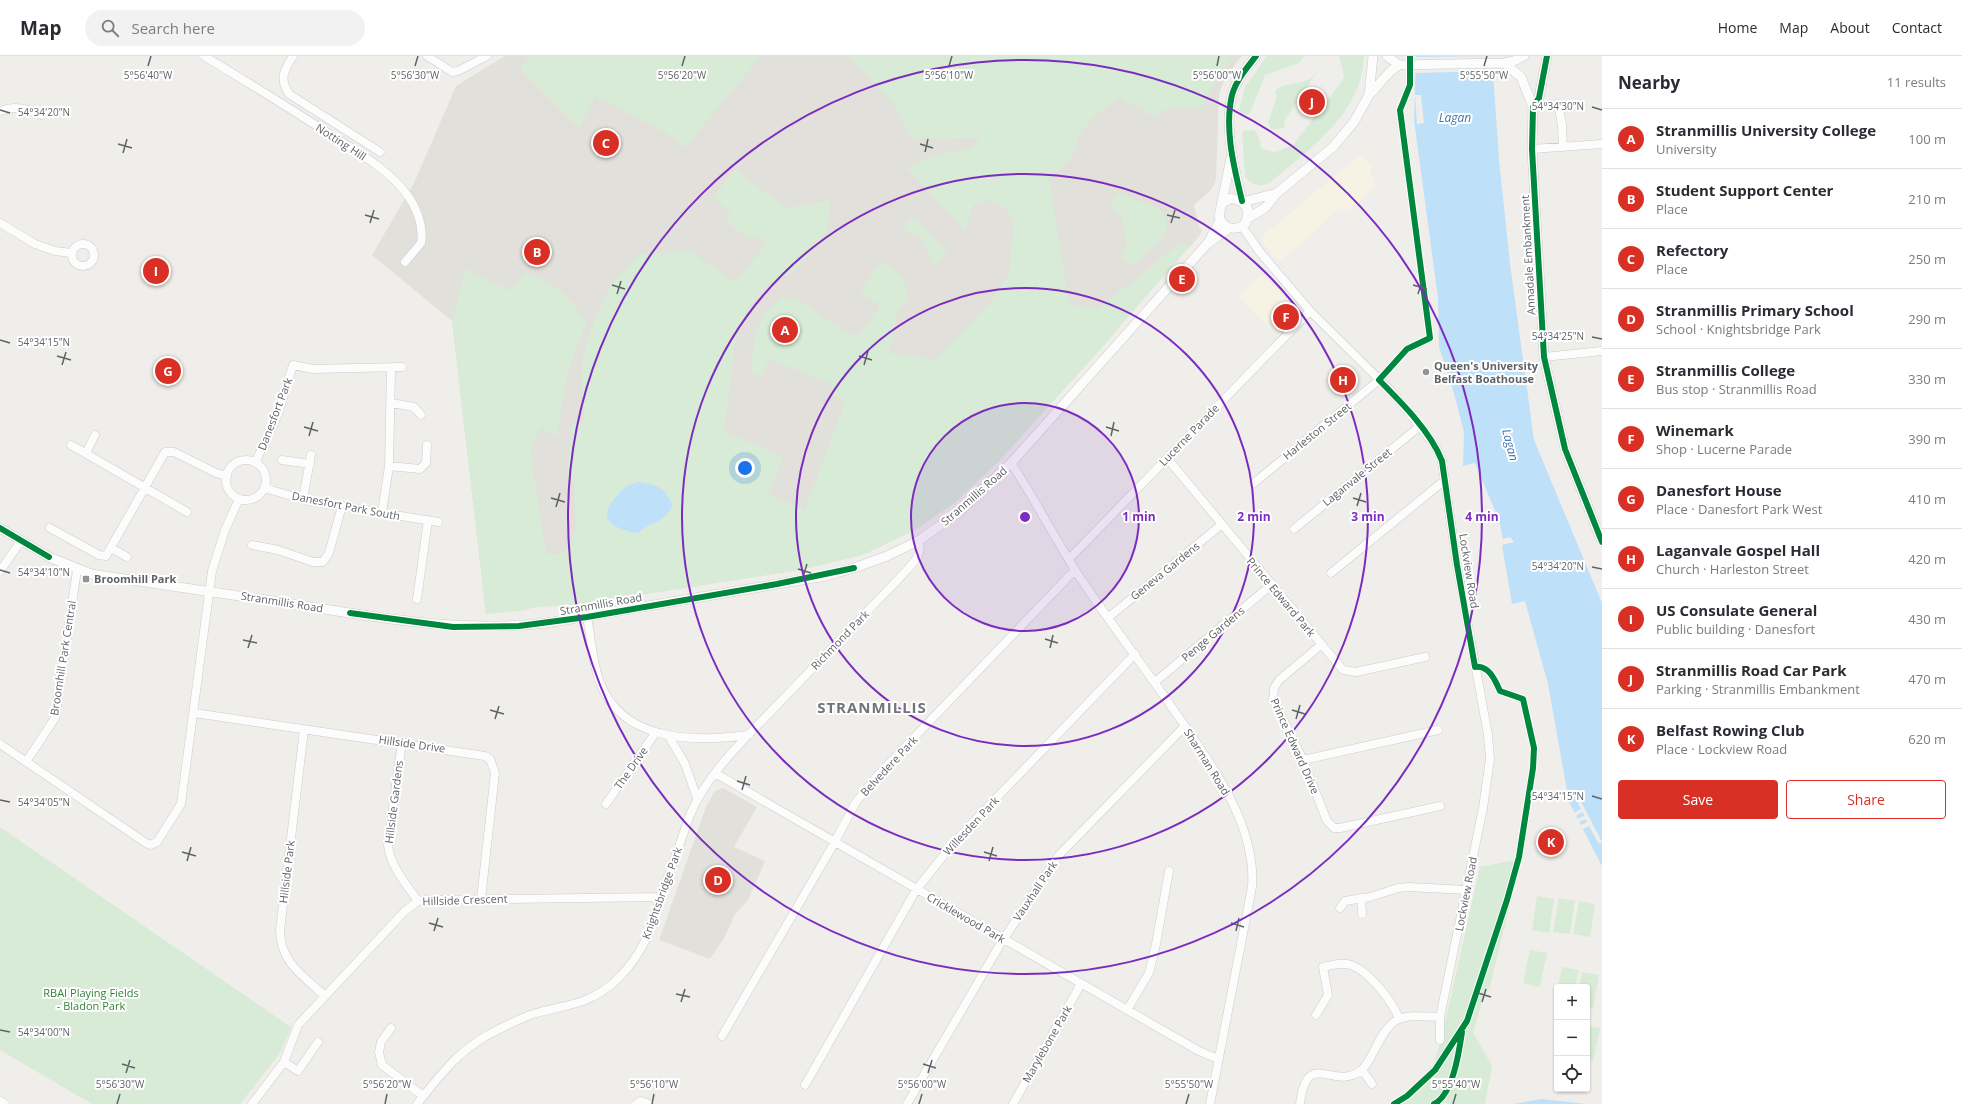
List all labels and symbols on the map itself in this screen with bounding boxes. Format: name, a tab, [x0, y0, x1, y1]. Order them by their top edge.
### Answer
text: 5°56'40"W	[124, 68, 173, 82]
text: 5°56'30"W	[391, 68, 440, 82]
text: 5°56'20"W	[658, 68, 707, 82]
text: 5°56'10"W	[925, 68, 974, 82]
text: 5°56'00"W	[1193, 68, 1242, 82]
text: 5°55'50"W	[1460, 68, 1509, 82]
pin: J	[1299, 87, 1325, 117]
text: 54°34'30"N	[1532, 99, 1584, 113]
text: 54°34'20"N	[18, 105, 70, 119]
water label: Lagan	[1439, 109, 1471, 126]
street label: Notting Hill	[313, 120, 369, 164]
pin: C	[593, 128, 619, 158]
street label: Annadale Embankment	[1517, 195, 1538, 315]
pin: B	[524, 237, 550, 267]
pin: I	[143, 256, 169, 286]
pin: E	[1169, 264, 1195, 294]
pin: F	[1273, 302, 1299, 332]
pin: A	[772, 315, 798, 345]
text: 54°34'25"N	[1532, 329, 1584, 343]
text: 54°34'15"N	[18, 335, 70, 349]
pin: G	[155, 356, 181, 386]
place label: Queen's University Belfast Boathouse	[1434, 358, 1539, 386]
pin: H	[1330, 365, 1356, 395]
marker: Queen's University Belfast Boathouse	[1421, 367, 1431, 377]
street label: Danesfort Park	[254, 375, 295, 452]
street label: Harleston Street	[1279, 398, 1354, 463]
street label: Lucerne Parade	[1155, 401, 1222, 469]
water label: Lagan	[1498, 427, 1523, 463]
street label: Laganvale Street	[1319, 444, 1394, 509]
your location	[735, 458, 755, 478]
street label: Stranmillis Road	[937, 463, 1010, 528]
street label: Danesfort Park South	[291, 488, 401, 523]
text: 1 min	[1122, 508, 1156, 525]
text: 2 min	[1237, 508, 1271, 525]
text: 3 min	[1351, 508, 1385, 525]
text: 4 min	[1465, 508, 1499, 525]
centre of rings	[1018, 510, 1032, 524]
street label: Lockview Road	[1456, 532, 1483, 609]
street label: Geneva Gardens	[1127, 538, 1202, 603]
street label: Prince Edward Park	[1244, 554, 1319, 640]
text: 54°34'20"N	[1532, 559, 1584, 573]
text: 54°34'10"N	[18, 565, 70, 579]
place label: Broomhill Park	[94, 571, 177, 586]
marker: Broomhill Park	[81, 574, 91, 584]
street label: Stranmillis Road	[240, 588, 324, 615]
street label: Stranmillis Road	[559, 589, 643, 618]
street label: Broomhill Park Central	[46, 599, 79, 716]
street label: Penge Gardens	[1178, 603, 1247, 664]
street label: Richmond Park	[807, 606, 872, 673]
street label: Prince Edward Drive	[1268, 695, 1323, 796]
district label: STRANMILLIS	[817, 697, 927, 717]
street label: Sharman Road	[1181, 726, 1234, 798]
street label: Hillside Drive	[378, 731, 446, 756]
street label: Belvedere Park	[857, 732, 921, 799]
street label: The Drive	[610, 743, 651, 792]
street label: Hillside Gardens	[381, 759, 406, 844]
text: 54°34'15"N	[1532, 789, 1584, 803]
street label: Willesden Park	[939, 793, 1002, 858]
text: 54°34'05"N	[18, 795, 70, 809]
pin: K	[1538, 827, 1564, 857]
street label: Hillside Park	[275, 839, 298, 904]
street label: Knightsbridge Park	[638, 845, 685, 941]
street label: Lockview Road	[1451, 855, 1480, 932]
street label: Vauxhall Park	[1009, 858, 1060, 924]
pin: D	[705, 865, 731, 895]
street label: Cricklewood Park	[924, 889, 1009, 946]
street label: Hillside Crescent	[422, 891, 508, 908]
park label: RBAI Playing Fields - Bladon Park	[43, 985, 139, 1013]
street label: Marylebone Park	[1018, 1002, 1075, 1085]
text: 54°34'00"N	[18, 1025, 70, 1039]
text: 5°56'30"W	[96, 1077, 145, 1091]
text: 5°56'20"W	[363, 1077, 412, 1091]
text: 5°56'10"W	[630, 1077, 679, 1091]
text: 5°56'00"W	[898, 1077, 947, 1091]
text: 5°55'50"W	[1165, 1077, 1214, 1091]
text: 5°55'40"W	[1432, 1077, 1481, 1091]

